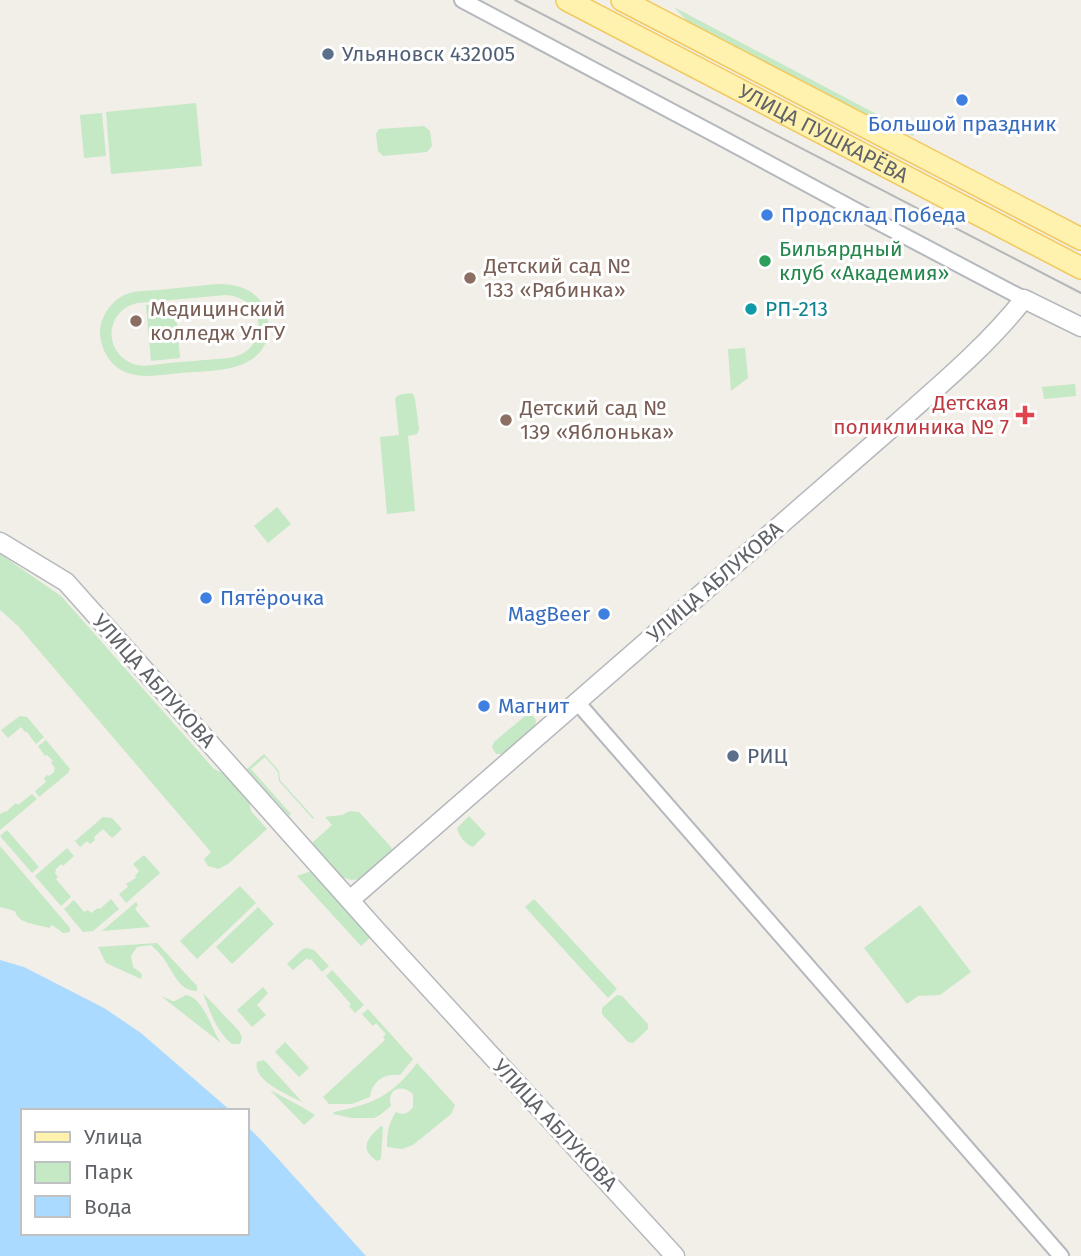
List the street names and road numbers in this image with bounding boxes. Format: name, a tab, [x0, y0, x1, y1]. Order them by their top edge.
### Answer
street label: УЛИЦА ПУШКАРЁВА	[734, 79, 913, 189]
street label: УЛИЦА АБЛУКОВА	[642, 516, 788, 648]
street label: УЛИЦА АБЛУКОВА	[87, 609, 221, 753]
street label: УЛИЦА АБЛУКОВА	[487, 1054, 623, 1196]

